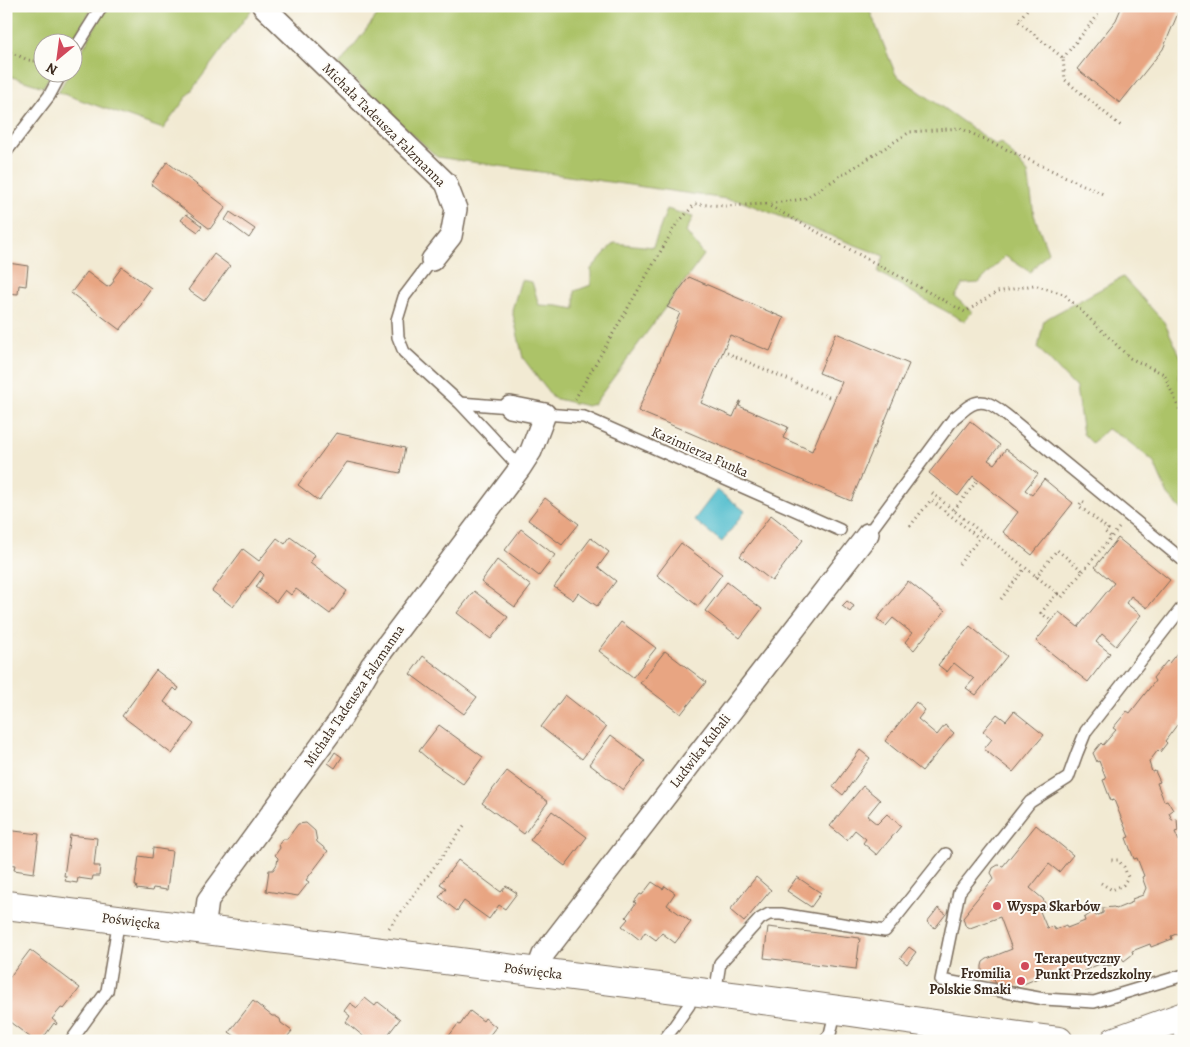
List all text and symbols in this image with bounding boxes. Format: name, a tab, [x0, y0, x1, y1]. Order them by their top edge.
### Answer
north arrow	[32, 32, 82, 82]
text: N	[43, 58, 61, 80]
street label: Michała Tadeusza Falzmanna	[318, 59, 450, 191]
street label: Kazimierza Funka	[649, 422, 752, 482]
street label: Michała Tadeusza Falzmanna	[299, 621, 409, 771]
street label: Ludwika Kubali	[665, 710, 735, 792]
place label: Wyspa Skarbów	[1006, 897, 1101, 916]
marker: Wyspa Skarbów	[991, 900, 1003, 912]
street label: Poświęcka	[101, 908, 162, 934]
place label: Terapeutyczny Punkt Przedszkolny	[1035, 949, 1152, 984]
street label: Poświęcka	[503, 958, 564, 984]
marker: Terapeutyczny Punkt Przedszkolny	[1019, 960, 1031, 972]
place label: Fromilia Polskie Smaki	[929, 964, 1011, 999]
marker: Fromilia Polskie Smaki	[1015, 975, 1027, 987]

